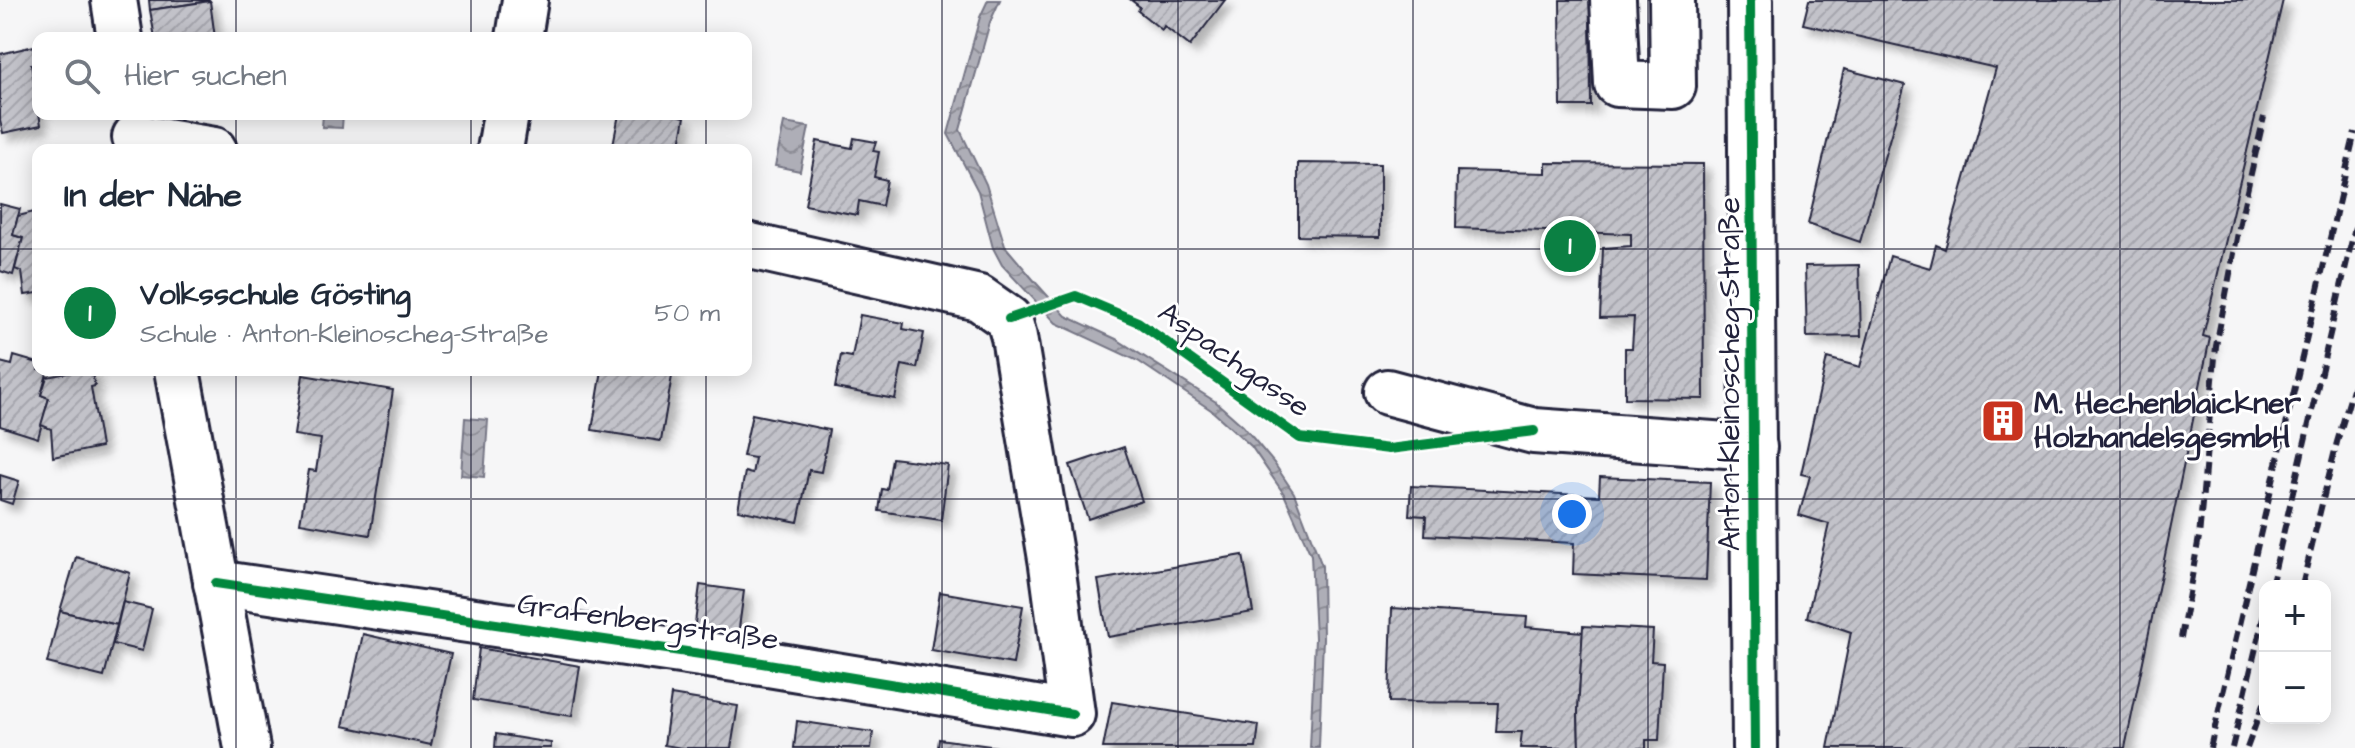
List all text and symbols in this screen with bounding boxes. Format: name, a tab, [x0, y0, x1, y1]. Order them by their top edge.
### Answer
search box	[32, 32, 752, 120]
icon: search	[60, 54, 104, 98]
text: Hier suchen	[124, 55, 287, 97]
text: In der Nähe	[64, 172, 242, 220]
street label: Anton-Kleinoscheg-Straße	[1709, 197, 1752, 551]
pin: 1	[1544, 216, 1596, 276]
text: Volksschule Gösting	[140, 274, 411, 316]
street label: Aspachgasse	[1149, 292, 1319, 429]
text: 1	[88, 295, 92, 331]
text: 50 m	[655, 295, 720, 331]
text: Schule · Anton-Kleinoscheg-Straße	[140, 316, 548, 352]
place label: M. Hechenblaickner HolzhandelsgesmbH	[2034, 383, 2302, 461]
building icon: M. Hechenblaickner HolzhandelsgesmbH	[1979, 397, 2027, 445]
your location	[1552, 494, 1592, 534]
map controls	[2259, 580, 2331, 724]
button: +	[2259, 580, 2331, 652]
street label: Grafenbergstraße	[515, 583, 781, 662]
button: −	[2259, 652, 2331, 724]

